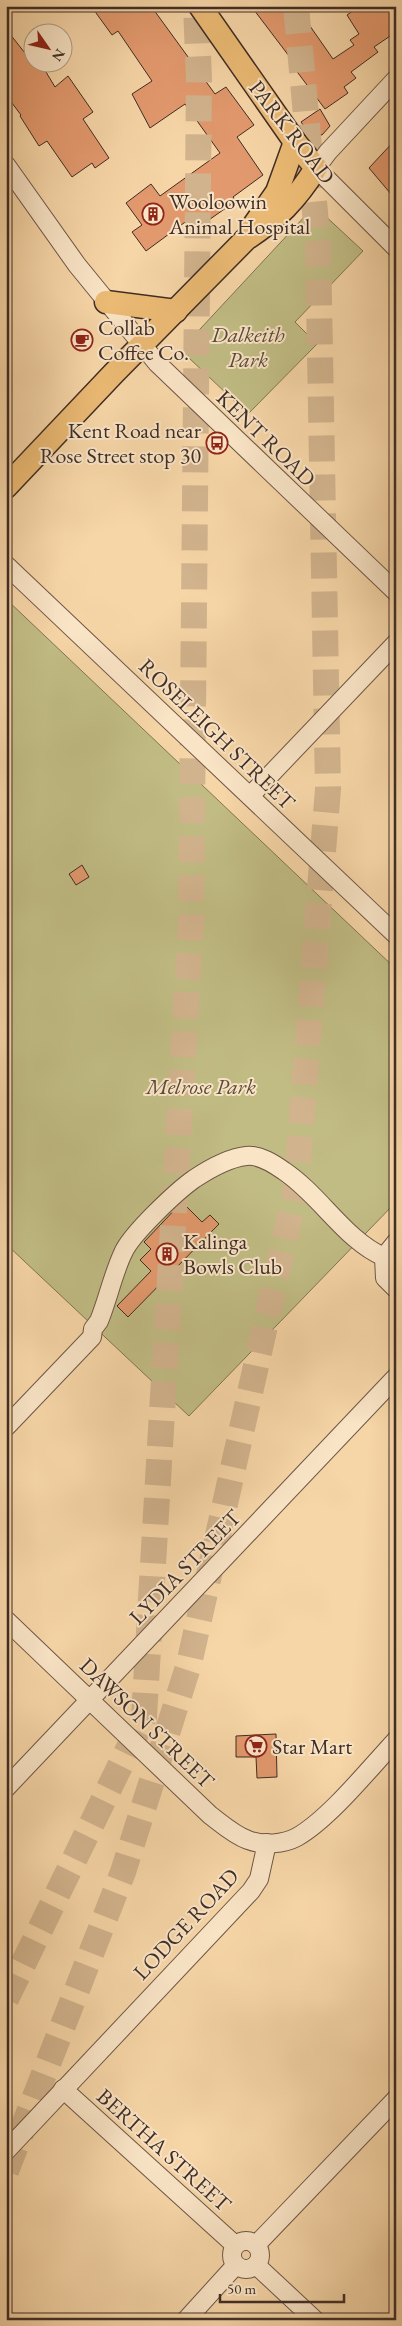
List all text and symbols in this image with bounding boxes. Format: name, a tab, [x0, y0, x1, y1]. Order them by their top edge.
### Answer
north arrow	[22, 22, 72, 72]
text: N	[48, 46, 69, 66]
street label: PARK ROAD	[242, 74, 342, 190]
place label: Wooloowin Animal Hospital	[168, 187, 310, 241]
building icon: Wooloowin Animal Hospital	[141, 202, 165, 226]
place label: Collab Coffee Co.	[98, 313, 189, 367]
park label: Dalkeith Park	[210, 320, 285, 374]
cafe icon: Collab Coffee Co.	[70, 328, 94, 352]
street label: KENT ROAD	[210, 383, 322, 493]
place label: Kent Road near Rose Street stop 30	[40, 416, 202, 470]
bus stop icon: Kent Road near Rose Street stop 30	[205, 431, 229, 455]
street label: ROSELEIGH STREET	[133, 652, 301, 816]
park label: Melrose Park	[144, 1072, 256, 1101]
place label: Kalinga Bowls Club	[183, 1227, 282, 1281]
building icon: Kalinga Bowls Club	[155, 1242, 179, 1266]
street label: LYDIA STREET	[123, 1503, 248, 1631]
street label: DAWSON STREET	[73, 1651, 221, 1795]
place label: Star Mart	[272, 1732, 352, 1761]
supermarket icon: Star Mart	[244, 1734, 268, 1758]
street label: LODGE ROAD	[127, 1862, 245, 1986]
street label: BERTHA STREET	[91, 2082, 238, 2218]
scale bar	[220, 2271, 343, 2303]
text: 50 m	[227, 2279, 256, 2298]

